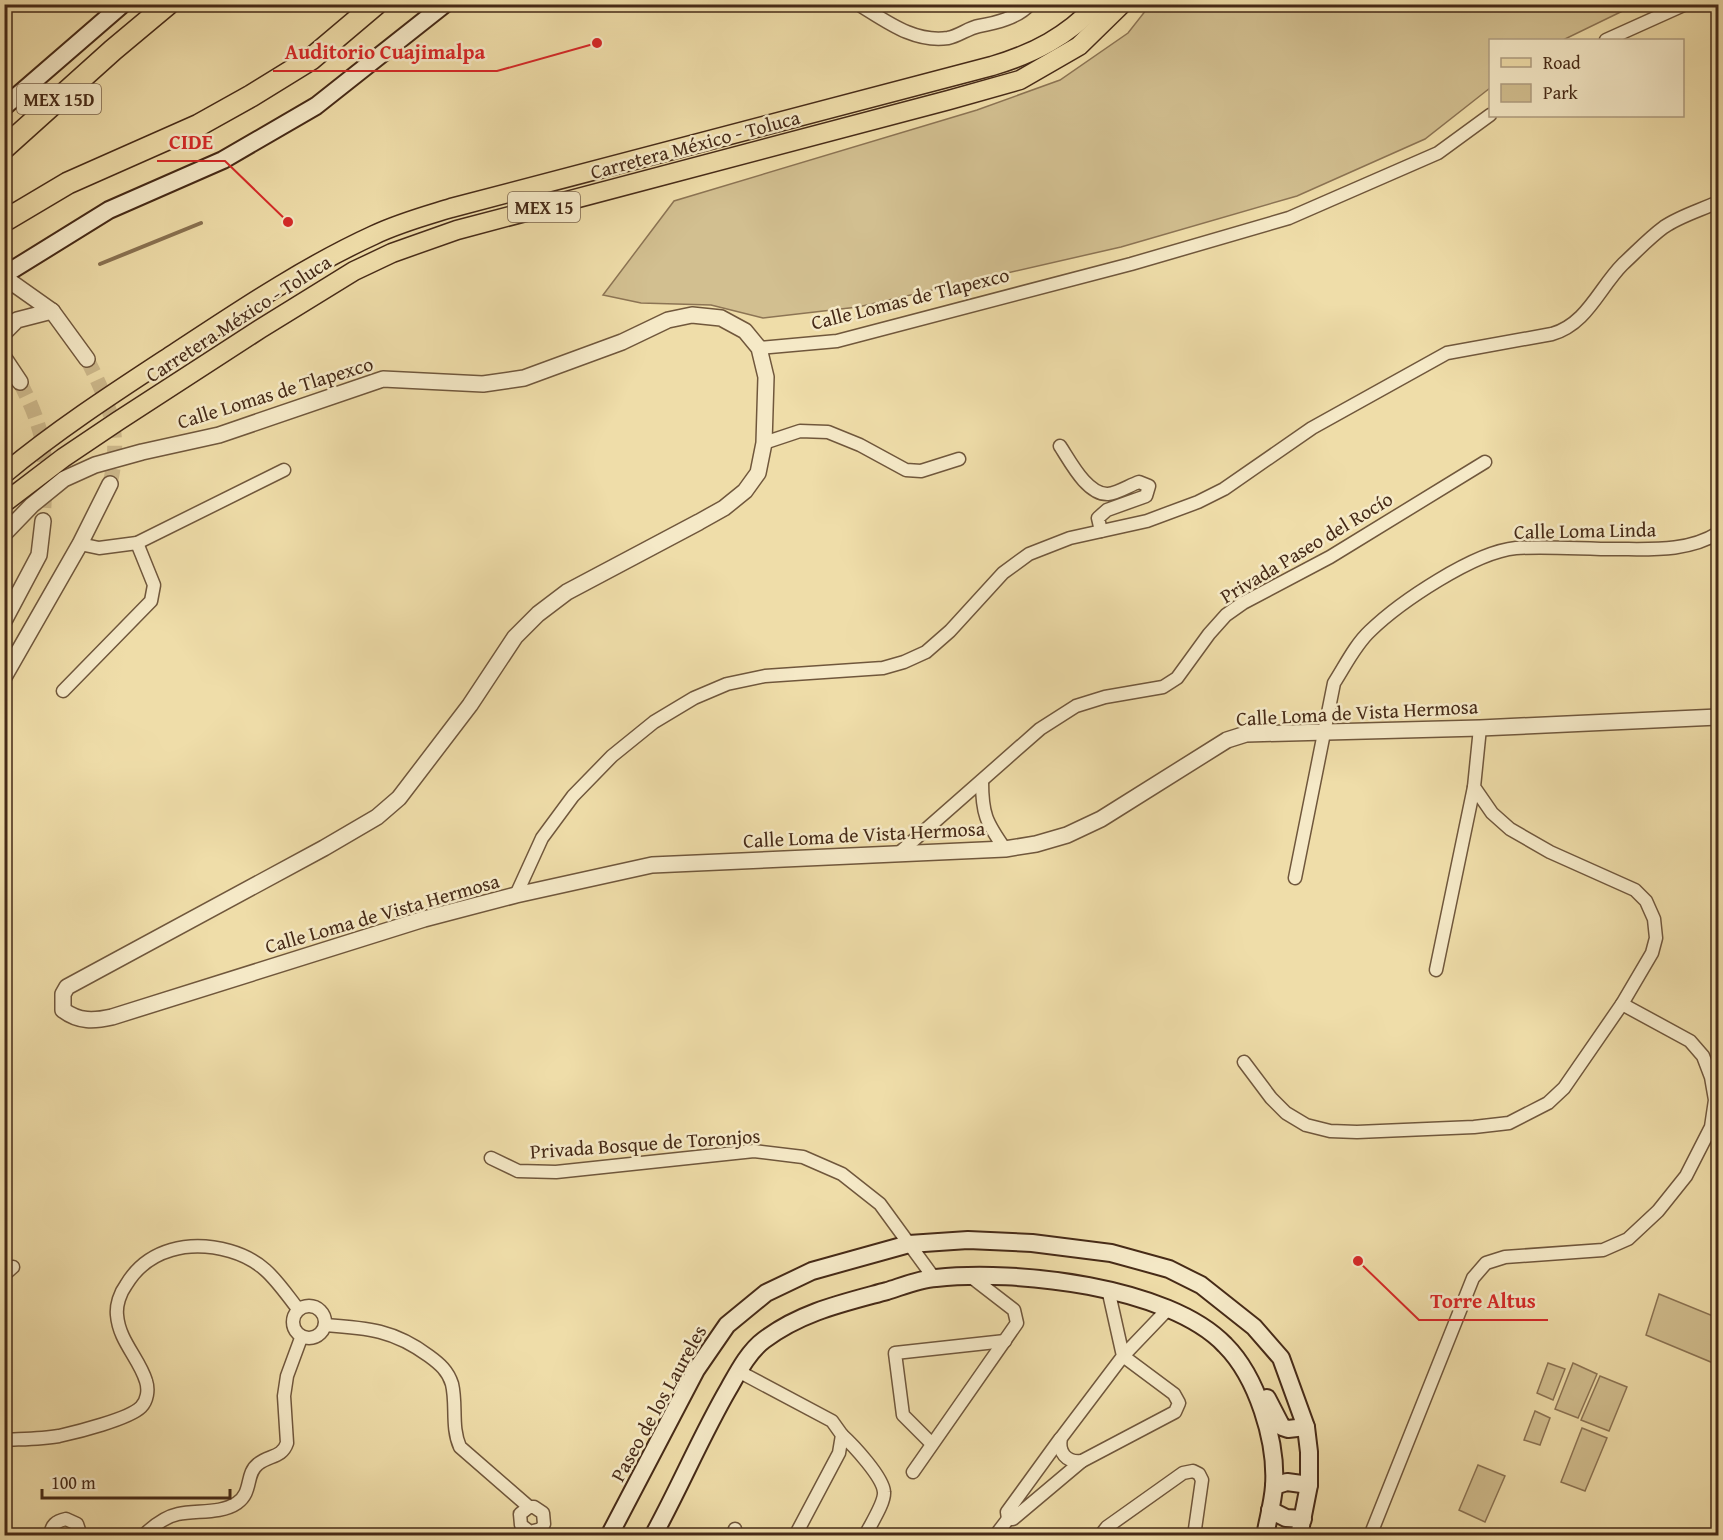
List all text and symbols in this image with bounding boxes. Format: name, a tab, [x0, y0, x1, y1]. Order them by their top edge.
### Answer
callout: Auditorio Cuajimalpa	[273, 32, 497, 71]
text: Auditorio Cuajimalpa	[285, 36, 486, 67]
legend	[1489, 39, 1684, 117]
text: Road	[1543, 49, 1581, 76]
text: Park	[1543, 79, 1579, 106]
road number: MEX 15D	[17, 84, 101, 114]
street label: Carretera México - Toluca	[587, 102, 804, 186]
callout: CIDE	[157, 122, 225, 161]
text: CIDE	[169, 126, 213, 157]
road number: MEX 15	[508, 192, 580, 222]
street label: Carretera México - Toluca	[140, 247, 337, 389]
street label: Calle Lomas de Tlapexco	[808, 259, 1012, 337]
street label: Calle Lomas de Tlapexco	[174, 348, 376, 436]
street label: Privada Paseo del Rocío	[1214, 484, 1398, 610]
street label: Calle Loma Linda	[1514, 514, 1657, 546]
street label: Calle Loma de Vista Hermosa	[1235, 691, 1479, 733]
street label: Calle Loma de Vista Hermosa	[742, 813, 986, 855]
street label: Calle Loma de Vista Hermosa	[262, 866, 503, 960]
street label: Privada Bosque de Toronjos	[529, 1120, 761, 1166]
callout: Torre Altus	[1419, 1281, 1548, 1320]
text: Torre Altus	[1430, 1285, 1536, 1316]
street label: Paseo de los Laureles	[603, 1319, 713, 1487]
scale bar	[42, 1462, 230, 1500]
text: 100 m	[51, 1469, 96, 1496]

